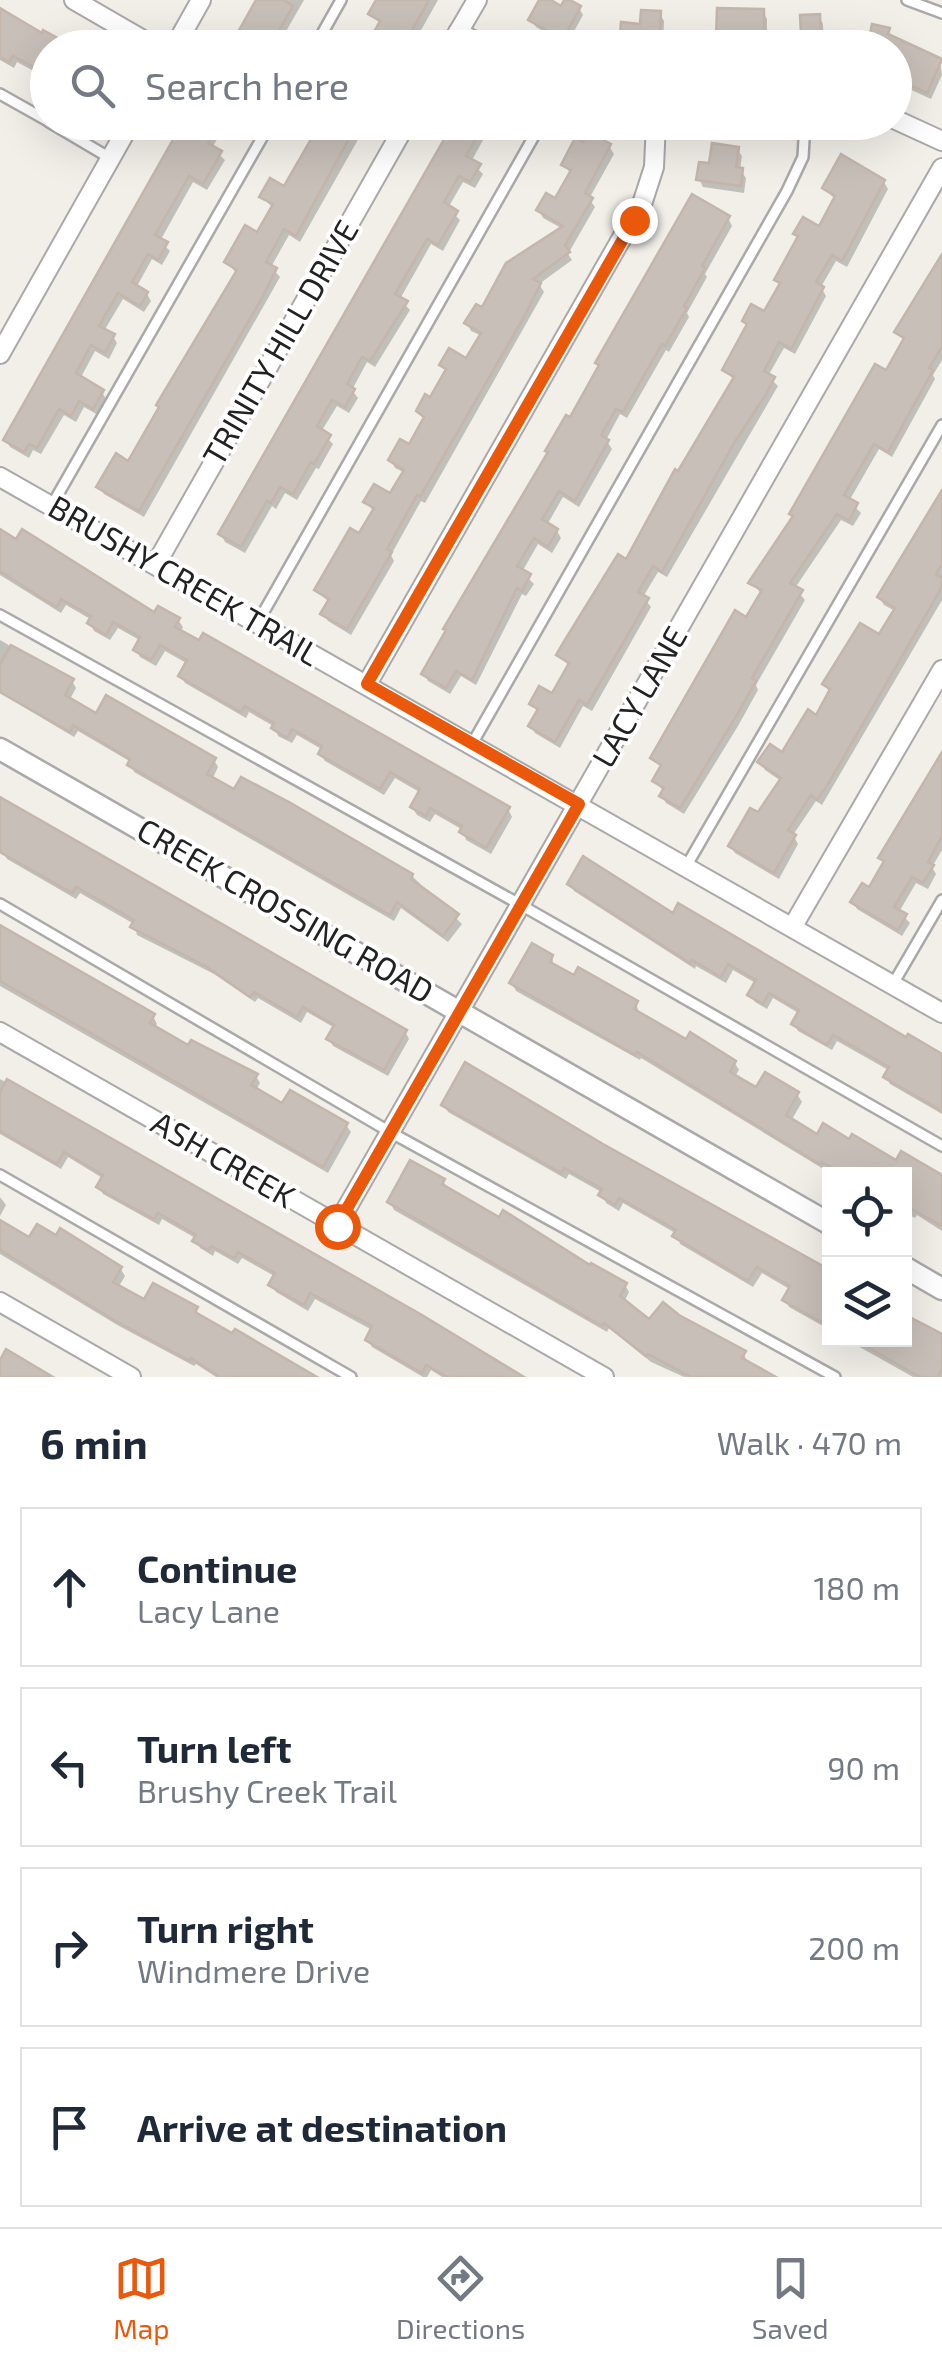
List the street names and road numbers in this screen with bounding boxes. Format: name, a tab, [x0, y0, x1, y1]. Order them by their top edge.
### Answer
street label: TRINITY HILL DRIVE	[194, 213, 365, 471]
street label: BRUSHY CREEK TRAIL	[43, 486, 327, 672]
street label: LACY LANE	[583, 619, 694, 773]
street label: CREEK CROSSING ROAD	[131, 809, 441, 1010]
street label: ASH CREEK	[146, 1102, 302, 1215]

